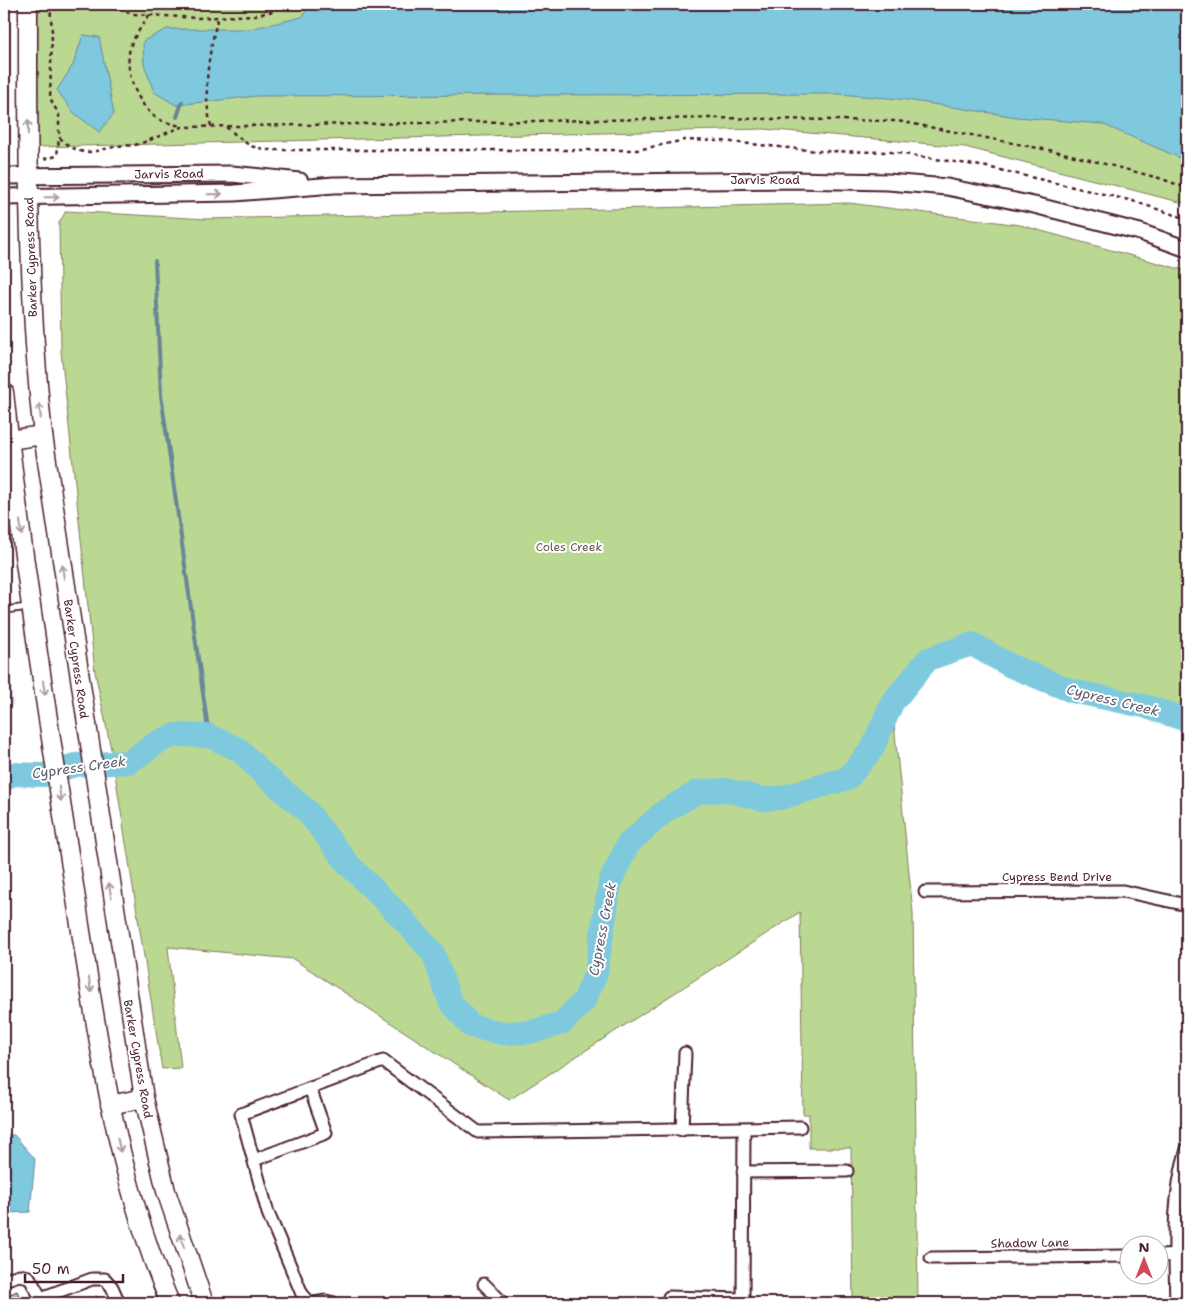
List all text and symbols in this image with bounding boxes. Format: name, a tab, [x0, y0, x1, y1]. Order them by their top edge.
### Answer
one-way arrow	[23, 119, 33, 136]
street label: Jarvis Road	[134, 165, 204, 183]
street label: Jarvis Road	[730, 172, 800, 188]
one-way arrow	[206, 189, 223, 199]
one-way arrow	[44, 192, 60, 202]
street label: Barker Cypress Road	[21, 196, 41, 317]
one-way arrow	[35, 403, 45, 419]
one-way arrow	[16, 519, 26, 535]
park label: Coles Creek	[536, 539, 602, 555]
one-way arrow	[58, 564, 68, 580]
street label: Barker Cypress Road	[60, 598, 92, 720]
one-way arrow	[39, 680, 49, 696]
water label: Cypress Creek	[1065, 680, 1161, 720]
water label: Cypress Creek	[31, 751, 127, 783]
one-way arrow	[55, 786, 65, 802]
street label: Cypress Bend Drive	[1002, 869, 1112, 885]
water label: Cypress Creek	[584, 881, 620, 977]
one-way arrow	[105, 882, 115, 898]
one-way arrow	[85, 977, 95, 993]
street label: Barker Cypress Road	[120, 998, 156, 1120]
one-way arrow	[115, 1136, 124, 1152]
one-way arrow	[177, 1233, 186, 1249]
street label: Shadow Lane	[991, 1234, 1070, 1252]
north arrow	[1118, 1234, 1168, 1284]
text: N	[1138, 1238, 1150, 1256]
scale bar	[25, 1252, 122, 1284]
text: 50 m	[32, 1259, 70, 1279]

